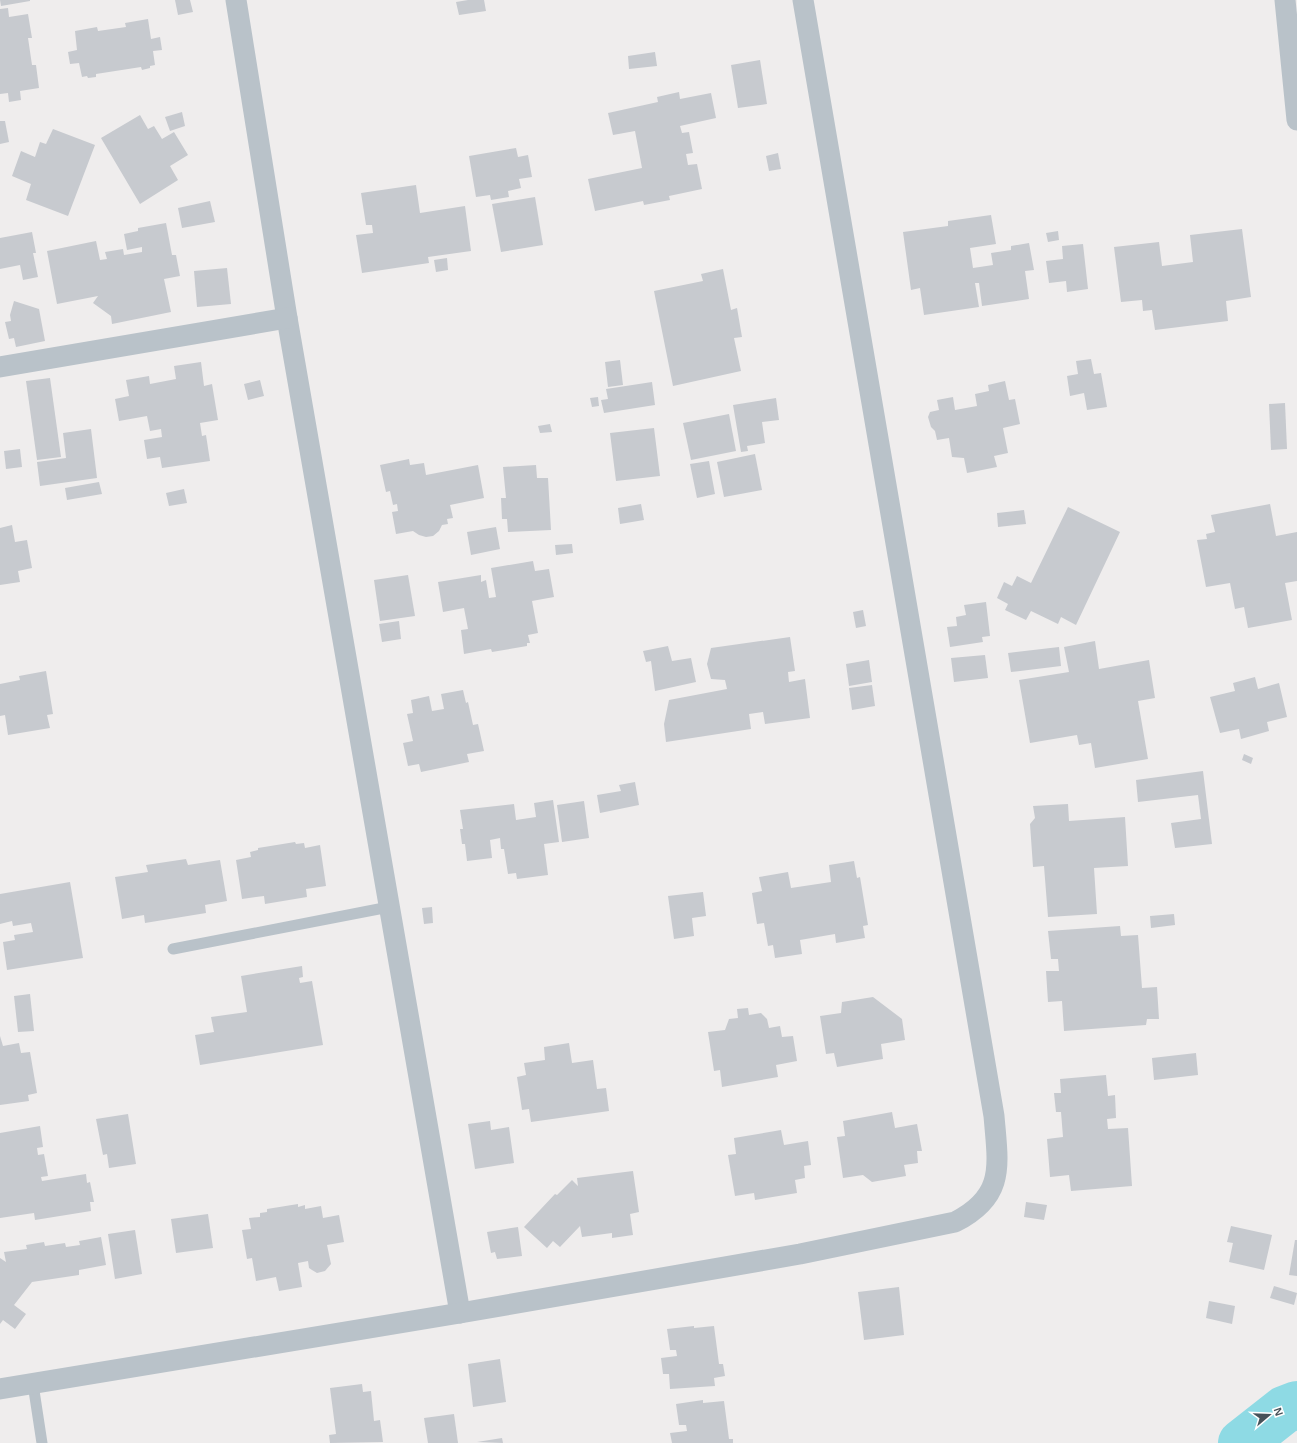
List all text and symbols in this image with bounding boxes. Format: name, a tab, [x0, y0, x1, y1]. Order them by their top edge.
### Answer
north arrow	[1249, 1395, 1289, 1435]
text: N	[1271, 1406, 1285, 1418]

